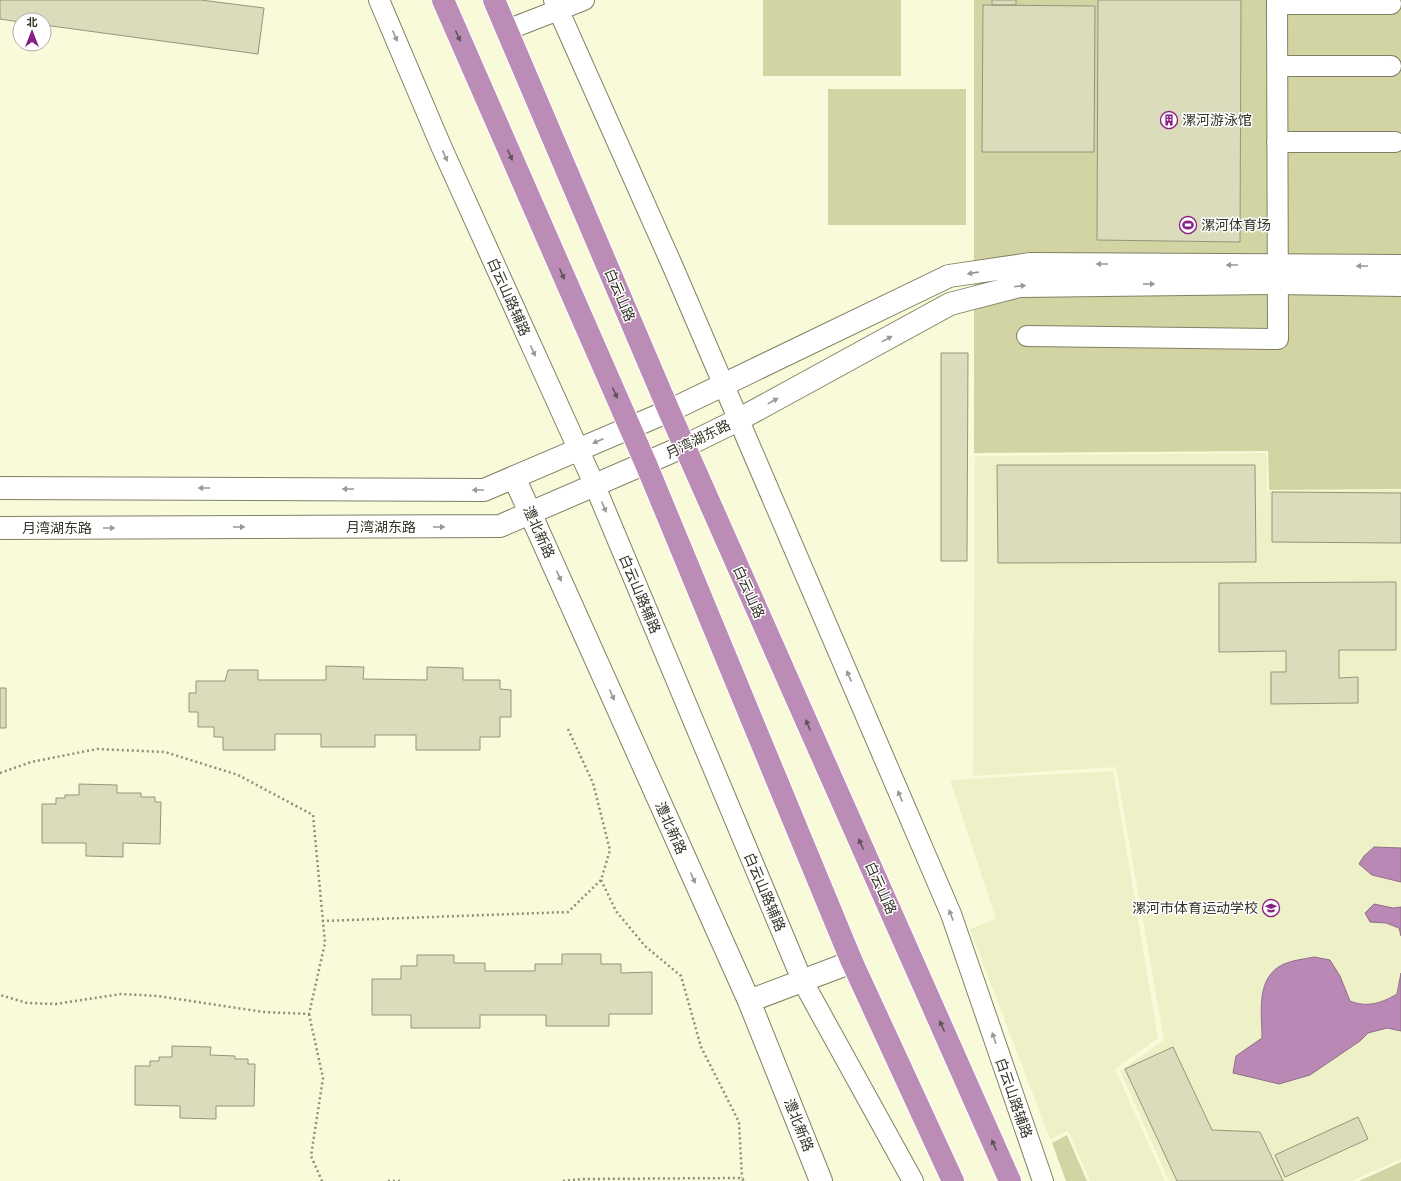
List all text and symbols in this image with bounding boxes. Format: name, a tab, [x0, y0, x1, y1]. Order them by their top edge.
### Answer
north arrow	[12, 12, 52, 52]
text: 北	[27, 15, 38, 29]
one-way arrow	[392, 30, 398, 42]
one-way arrow	[455, 30, 461, 41]
building icon: 漯河游泳馆	[1159, 110, 1179, 130]
place label: 漯河游泳馆	[1182, 111, 1252, 129]
one-way arrow	[508, 149, 514, 161]
one-way arrow	[443, 150, 449, 162]
sports icon: 漯河体育场	[1178, 215, 1198, 235]
place label: 漯河体育场	[1201, 216, 1271, 234]
street label: 白云山路辅路	[484, 255, 534, 339]
one-way arrow	[1095, 261, 1108, 267]
one-way arrow	[1225, 262, 1238, 268]
one-way arrow	[1355, 263, 1368, 269]
street label: 白云山路	[601, 266, 639, 324]
one-way arrow	[559, 268, 566, 280]
one-way arrow	[967, 270, 979, 276]
one-way arrow	[1143, 281, 1156, 287]
one-way arrow	[1013, 283, 1026, 290]
one-way arrow	[881, 335, 893, 342]
one-way arrow	[530, 345, 536, 356]
one-way arrow	[611, 387, 618, 399]
one-way arrow	[767, 398, 778, 404]
street label: 月湾湖东路	[663, 416, 733, 462]
one-way arrow	[592, 438, 603, 444]
one-way arrow	[197, 485, 210, 491]
one-way arrow	[341, 486, 354, 492]
one-way arrow	[471, 487, 484, 493]
one-way arrow	[601, 502, 607, 513]
street label: 澧北新路	[519, 503, 559, 561]
street label: 月湾湖东路	[346, 518, 416, 536]
street label: 月湾湖东路	[22, 519, 92, 537]
one-way arrow	[233, 524, 246, 530]
one-way arrow	[433, 524, 446, 530]
one-way arrow	[103, 525, 116, 531]
street label: 白云山路辅路	[615, 552, 665, 636]
street label: 白云山路	[729, 563, 769, 621]
one-way arrow	[556, 571, 562, 582]
one-way arrow	[846, 671, 852, 682]
one-way arrow	[609, 689, 615, 701]
one-way arrow	[805, 719, 811, 730]
one-way arrow	[897, 789, 903, 801]
street label: 澧北新路	[651, 799, 691, 857]
one-way arrow	[858, 838, 864, 849]
street label: 白云山路辅路	[740, 850, 790, 934]
street label: 白云山路	[861, 859, 901, 917]
one-way arrow	[691, 872, 697, 884]
school or university icon: 漯河市体育运动学校	[1261, 898, 1281, 918]
place label: 漯河市体育运动学校	[1132, 899, 1258, 917]
one-way arrow	[948, 909, 954, 921]
one-way arrow	[939, 1021, 945, 1032]
one-way arrow	[990, 1032, 996, 1044]
street label: 白云山路辅路	[992, 1055, 1036, 1141]
street label: 澧北新路	[780, 1096, 818, 1154]
one-way arrow	[991, 1139, 997, 1151]

